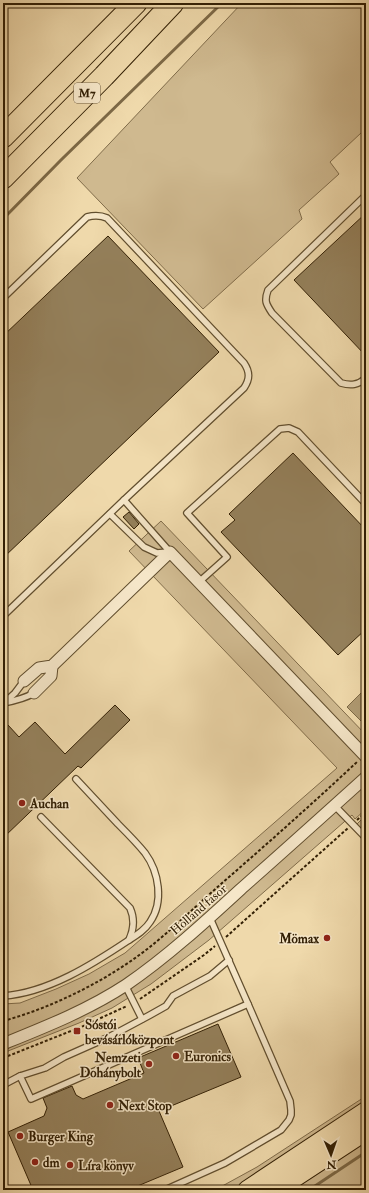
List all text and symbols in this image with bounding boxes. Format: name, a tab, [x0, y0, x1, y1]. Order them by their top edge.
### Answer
road number: M7	[74, 83, 100, 103]
place label: Auchan	[29, 796, 69, 812]
marker: Auchan	[17, 798, 27, 808]
street label: Holland fasor	[167, 881, 230, 939]
place label: Mömax	[278, 931, 319, 947]
marker: Mömax	[322, 933, 332, 943]
place label: Sóstói bevásárlóközpont	[84, 1017, 175, 1049]
marker: Sóstói bevásárlóközpont	[72, 1026, 82, 1036]
place label: Euronics	[184, 1049, 231, 1065]
place label: Nemzeti Dohánybolt	[80, 1050, 142, 1082]
marker: Euronics	[171, 1051, 181, 1061]
marker: Nemzeti Dohánybolt	[144, 1059, 154, 1069]
place label: Next Stop	[117, 1098, 172, 1115]
marker: Next Stop	[105, 1100, 115, 1110]
place label: Burger King	[28, 1129, 94, 1146]
marker: Burger King	[15, 1131, 25, 1141]
north arrow	[311, 1135, 351, 1175]
place label: dm	[43, 1155, 60, 1171]
marker: dm	[30, 1157, 40, 1167]
place label: Líra könyv	[78, 1158, 135, 1175]
text: N	[325, 1158, 337, 1171]
marker: Líra könyv	[65, 1160, 75, 1170]

